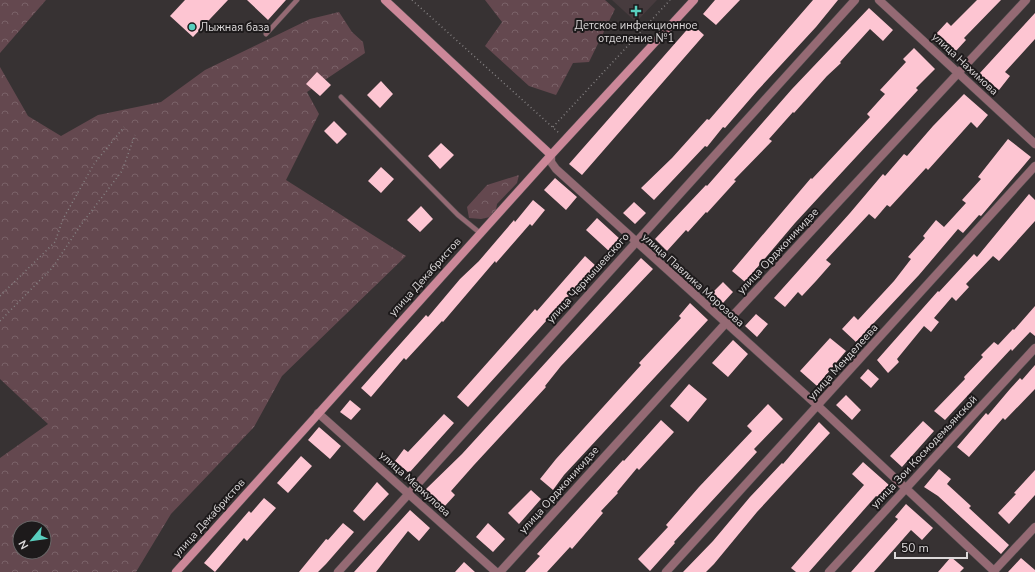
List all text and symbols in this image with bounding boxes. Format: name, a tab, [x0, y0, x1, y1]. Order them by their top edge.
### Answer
marker: Детское инфекционное отделение №1	[630, 5, 642, 17]
place label: Детское инфекционное отделение №1	[574, 18, 698, 46]
place label: Лыжная база	[200, 20, 270, 35]
marker: Лыжная база	[187, 22, 197, 32]
street label: улица Нахимова	[929, 29, 1001, 99]
street label: улица Орджоникидзе	[734, 205, 822, 297]
street label: улица Чернышевского	[543, 230, 633, 326]
street label: улица Павлика Морозова	[639, 230, 748, 330]
street label: улица Декабристов	[386, 234, 464, 320]
street label: улица Менделеева	[805, 321, 881, 403]
street label: улица Зои Космодемьянской	[867, 392, 981, 512]
street label: улица Орджоникидзе	[516, 443, 602, 537]
street label: улица Меркулова	[376, 448, 454, 520]
street label: улица Декабристов	[170, 475, 248, 561]
north arrow	[12, 520, 52, 560]
scale bar	[895, 534, 967, 560]
text: N	[15, 537, 32, 552]
text: 50 m	[901, 540, 929, 556]

